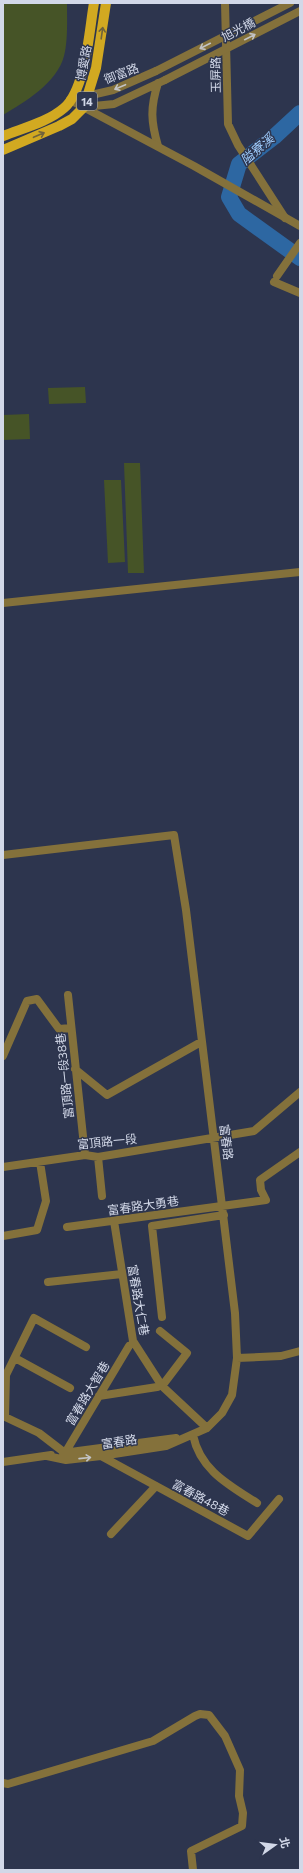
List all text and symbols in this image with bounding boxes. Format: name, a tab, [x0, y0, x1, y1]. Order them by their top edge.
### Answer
street label: 旭光橋	[219, 15, 257, 43]
one-way arrow	[98, 27, 106, 40]
one-way arrow	[243, 32, 255, 40]
one-way arrow	[199, 43, 211, 50]
street label: 博愛路	[73, 44, 93, 82]
street label: 玉屏路	[208, 57, 222, 93]
street label: 御富路	[102, 60, 140, 86]
one-way arrow	[115, 83, 127, 91]
road number: 14	[77, 92, 97, 110]
water label: 隘寮溪	[237, 129, 278, 168]
one-way arrow	[33, 131, 45, 138]
street label: 富頂路一段38巷	[53, 1032, 75, 1120]
street label: 富春路	[218, 1123, 236, 1161]
street label: 富頂路一段	[76, 1131, 138, 1151]
street label: 富春路大勇巷	[106, 1193, 180, 1217]
street label: 富春路大仁巷	[126, 1263, 152, 1337]
street label: 富春路大智巷	[62, 1359, 112, 1427]
street label: 富春路	[100, 1431, 138, 1451]
one-way arrow	[78, 1454, 91, 1462]
street label: 富春路48巷	[170, 1476, 232, 1518]
north arrow	[255, 1825, 295, 1865]
text: 北	[278, 1836, 293, 1849]

